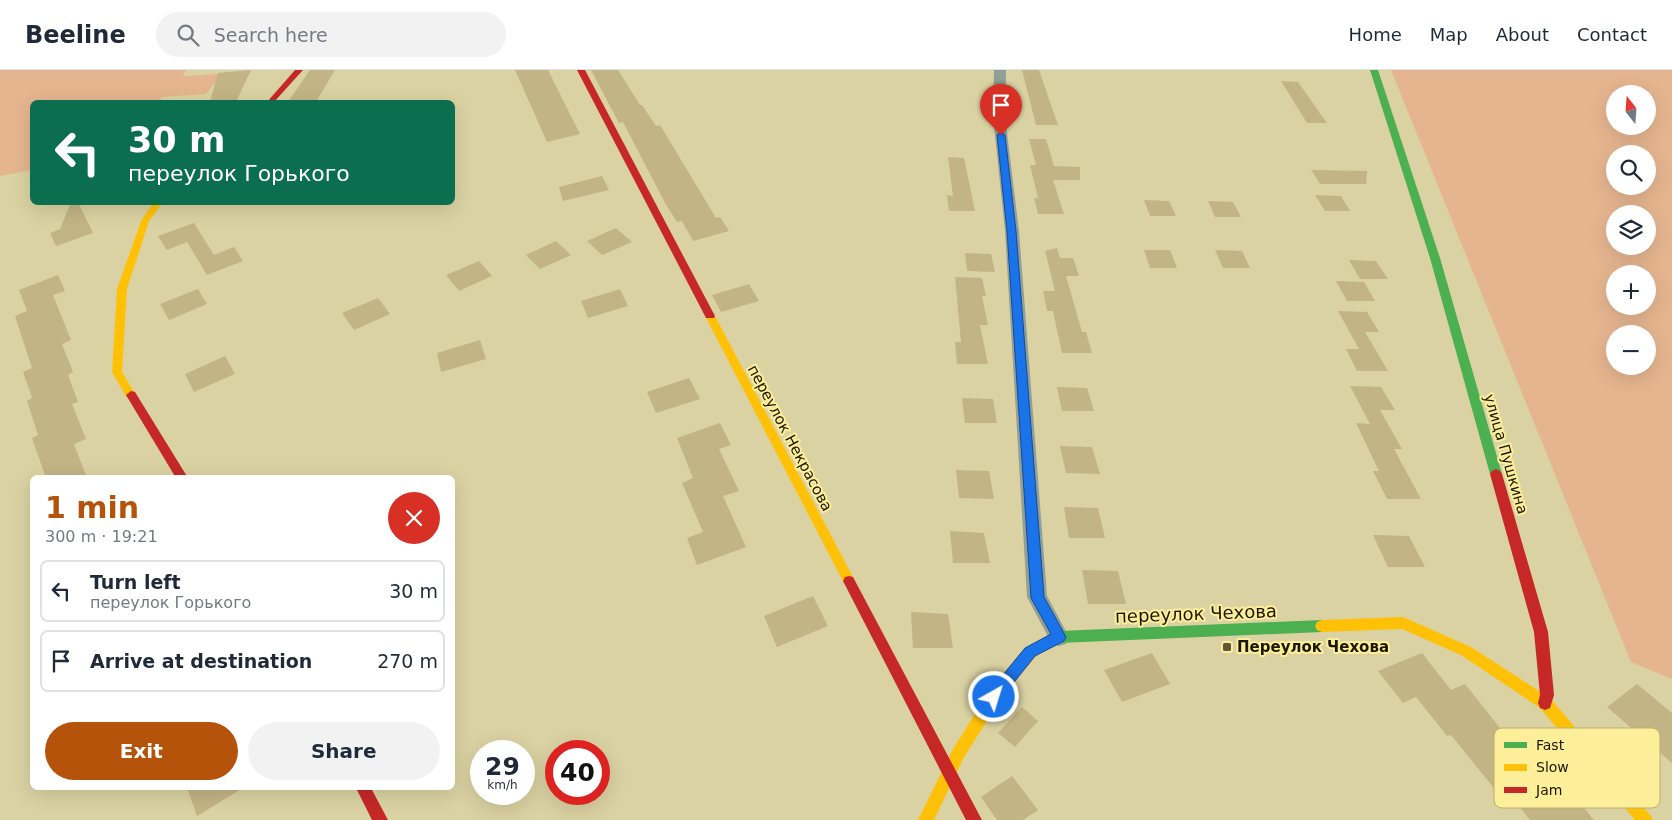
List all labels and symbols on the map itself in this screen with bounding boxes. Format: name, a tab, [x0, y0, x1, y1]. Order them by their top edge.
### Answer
pin	[980, 84, 1022, 135]
north arrow	[1606, 85, 1656, 135]
street label: переулок Некрасова	[744, 362, 836, 514]
street label: улица Пушкина	[1480, 392, 1532, 516]
street label: переулок Чехова	[1115, 600, 1277, 627]
place label: Переулок Чехова	[1237, 638, 1389, 656]
marker: Переулок Чехова	[1221, 641, 1233, 653]
position arrow	[967, 670, 1019, 722]
legend	[1494, 728, 1660, 808]
text: Fast	[1536, 737, 1565, 753]
speed limit sign: 40	[545, 740, 610, 805]
text: Slow	[1536, 759, 1569, 775]
text: Jam	[1535, 782, 1562, 798]

